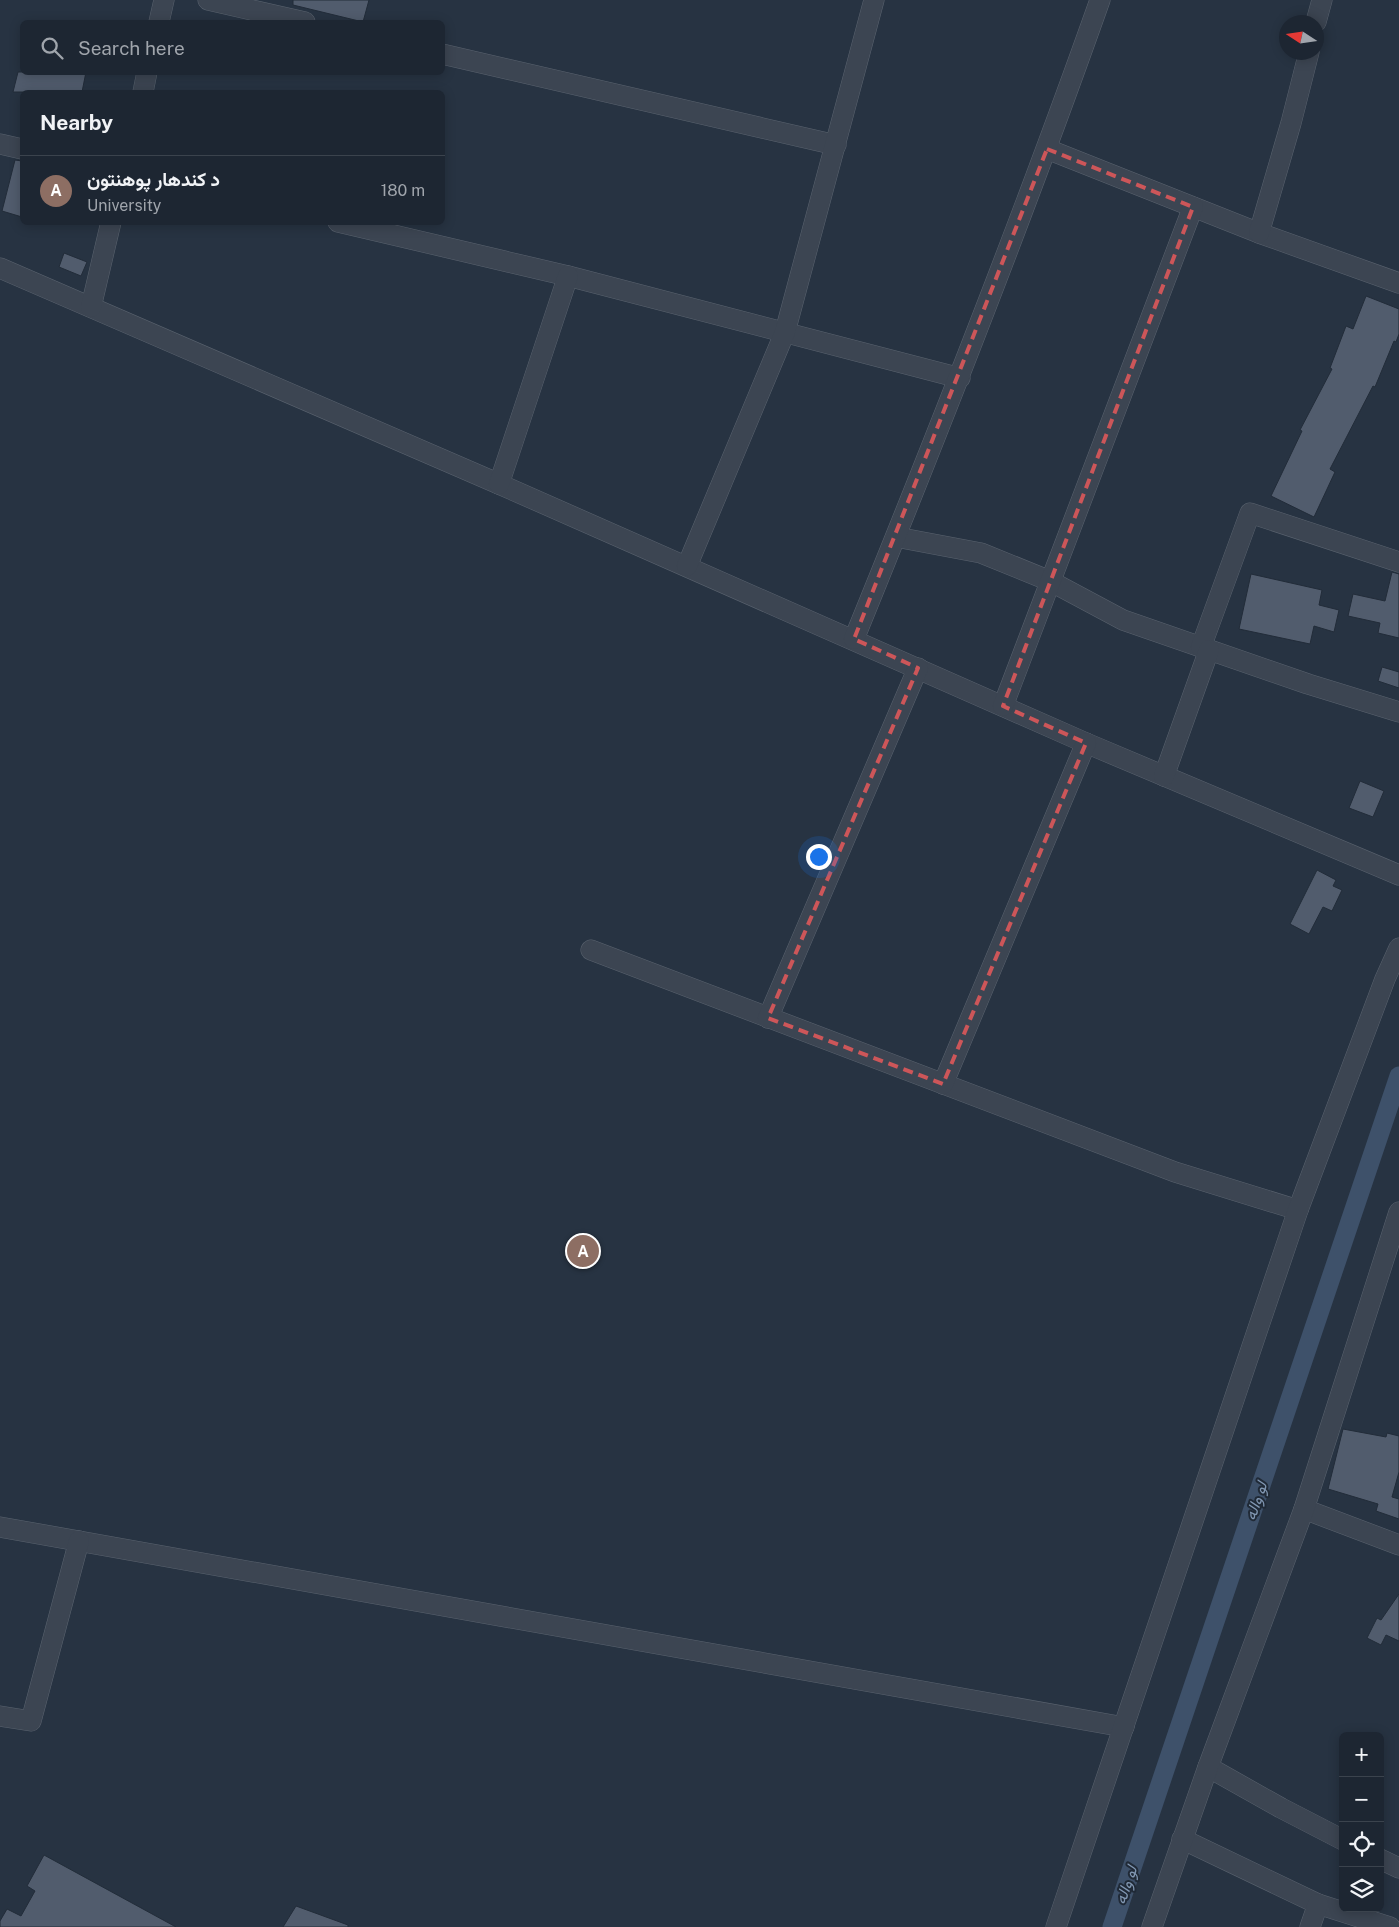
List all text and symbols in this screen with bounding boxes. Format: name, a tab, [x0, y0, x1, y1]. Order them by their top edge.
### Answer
north arrow	[1279, 15, 1324, 60]
search box	[20, 20, 445, 75]
icon: search	[38, 34, 66, 62]
text: Search here	[78, 37, 185, 59]
text: Nearby	[40, 110, 113, 135]
text: د کندهار پوهنتون	[87, 168, 220, 190]
text: A	[50, 181, 62, 200]
text: 180 m	[381, 181, 425, 200]
text: University	[87, 196, 161, 215]
your location	[806, 844, 832, 870]
pin: A	[567, 1232, 599, 1270]
water label: لو واله	[1241, 1477, 1273, 1523]
map controls	[1339, 1732, 1384, 1912]
button: +	[1339, 1732, 1384, 1777]
button: −	[1339, 1777, 1384, 1822]
button: locate	[1339, 1822, 1384, 1867]
water label: لو واله	[1111, 1861, 1143, 1907]
button: layers	[1339, 1867, 1384, 1912]

